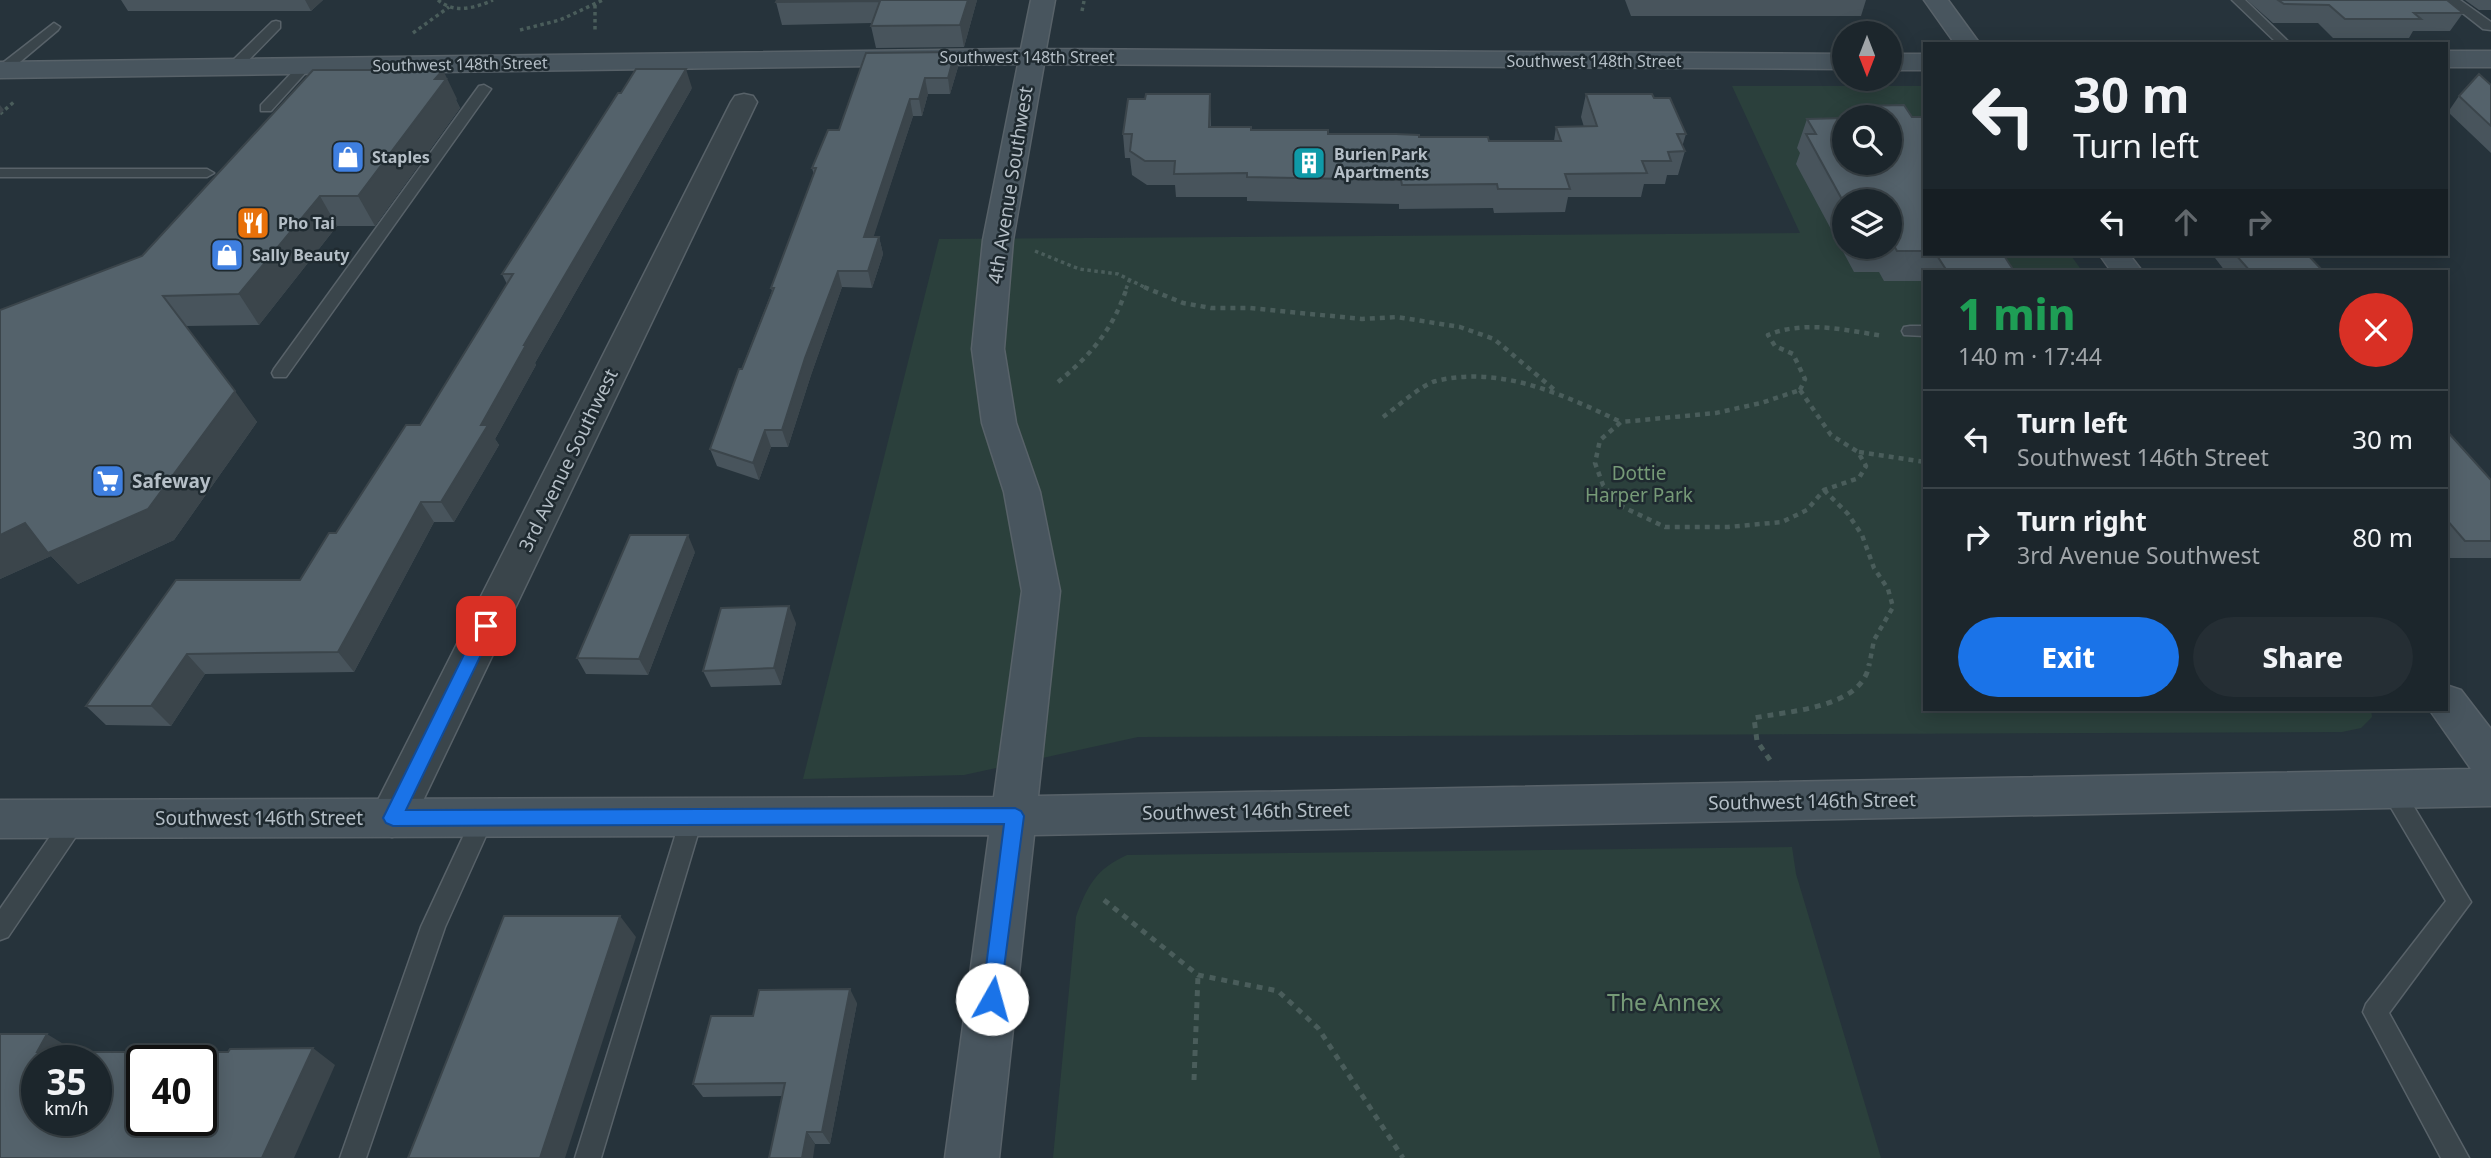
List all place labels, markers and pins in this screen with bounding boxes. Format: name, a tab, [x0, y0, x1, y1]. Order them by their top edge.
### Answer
shop icon: Staples	[329, 138, 367, 176]
place label: Burien Park Apartments	[1334, 143, 1429, 183]
building icon: Burien Park Apartments	[1290, 144, 1328, 182]
place label: Staples	[372, 146, 430, 168]
restaurant icon: Pho Tai	[234, 204, 272, 242]
place label: Pho Tai	[278, 212, 335, 234]
shop icon: Sally Beauty	[208, 236, 246, 274]
place label: Sally Beauty	[252, 244, 350, 266]
supermarket icon: Safeway	[89, 462, 127, 500]
place label: Safeway	[132, 468, 211, 494]
pin	[456, 596, 516, 656]

